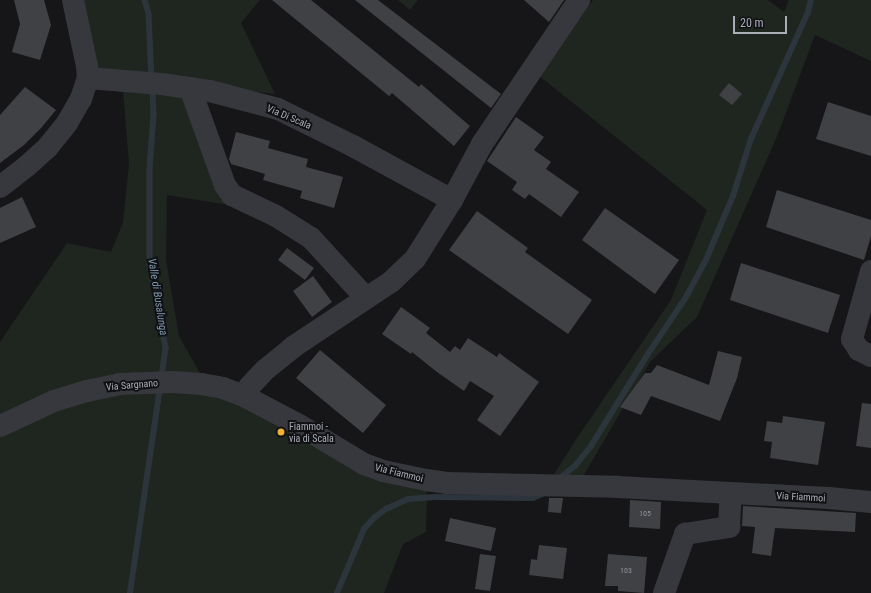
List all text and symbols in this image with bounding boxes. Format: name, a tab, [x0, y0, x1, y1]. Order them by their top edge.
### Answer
scale bar	[735, 8, 789, 34]
text: 20 m	[740, 16, 764, 30]
street label: Via Di Scala	[265, 102, 313, 132]
water label: Valle di Busalunga	[144, 258, 170, 336]
street label: Via Sargnano	[105, 377, 159, 393]
place label: Fiammoi - via di Scala	[289, 420, 334, 444]
marker: Fiammoi - via di Scala	[276, 427, 286, 437]
street label: Via Fiammoi	[374, 461, 424, 485]
street label: Via Fiammoi	[776, 490, 826, 504]
house number: 105	[639, 509, 651, 519]
house number: 103	[620, 566, 632, 576]

